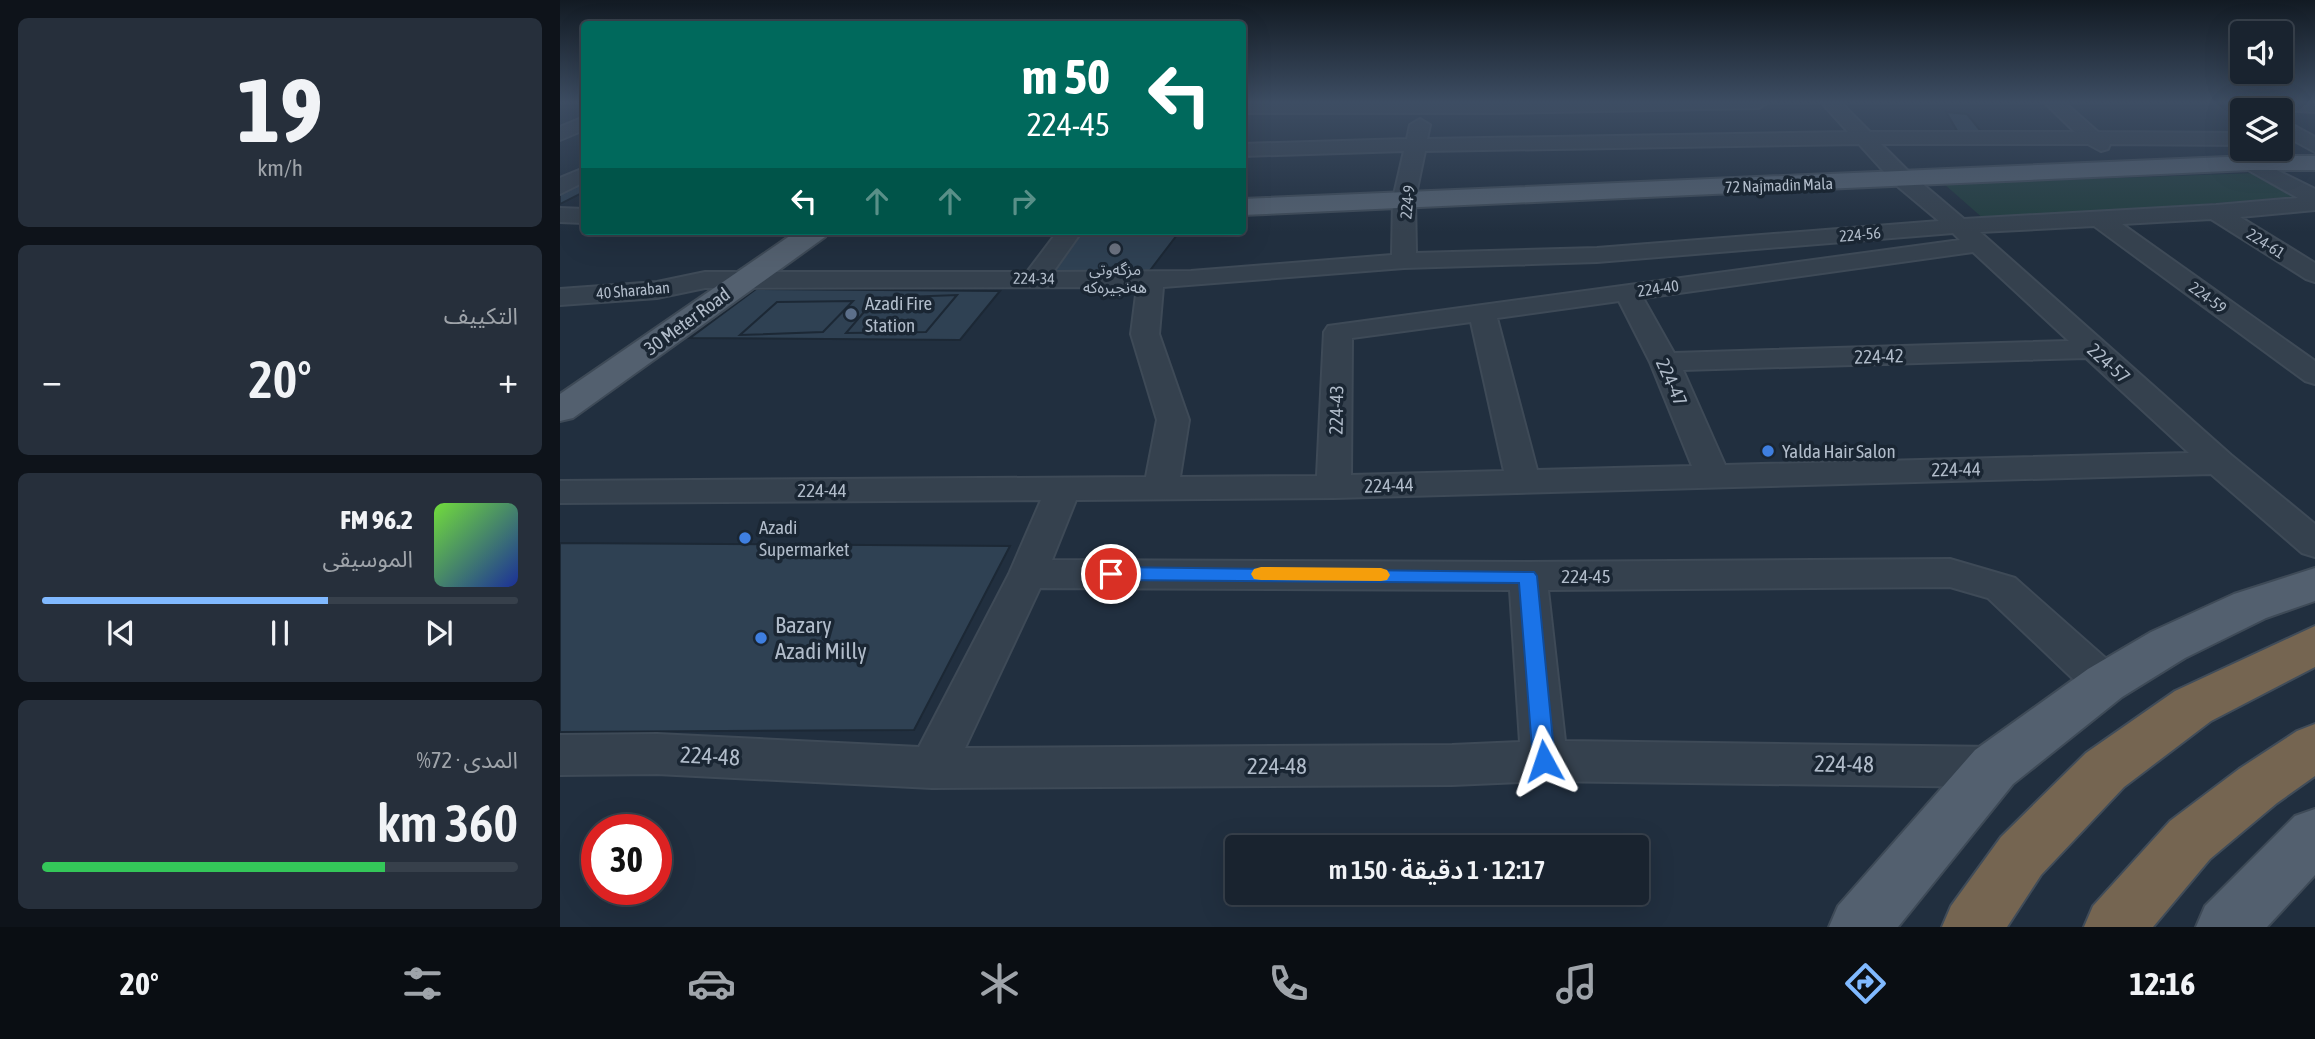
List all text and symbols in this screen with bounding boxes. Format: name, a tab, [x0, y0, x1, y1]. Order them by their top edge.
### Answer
map controls	[2230, 21, 2293, 161]
button: sound	[2230, 21, 2293, 84]
text: 50 m	[1022, 48, 1110, 104]
icon: left	[1134, 49, 1225, 140]
text: 19	[237, 57, 323, 161]
button: layers	[2230, 98, 2293, 161]
text: 224-45	[1027, 106, 1110, 143]
text: km/h	[257, 155, 303, 181]
street label: 72 Najmadin Mala	[1725, 174, 1833, 197]
icon: left	[785, 182, 823, 220]
icon: ahead	[858, 182, 896, 220]
icon: ahead	[931, 182, 969, 220]
icon: right	[1004, 182, 1042, 220]
street label: 224-9	[1396, 184, 1418, 220]
street label: 224-56	[1838, 223, 1882, 245]
street label: 224-61	[2244, 224, 2288, 262]
marker: مزگەوتی ھەنجیرەکە	[1107, 241, 1123, 257]
place label: مزگەوتی ھەنجیرەکە	[1083, 260, 1147, 297]
street label: 224-34	[1013, 269, 1055, 287]
street label: 224-40	[1636, 276, 1680, 300]
street label: 224-59	[2186, 277, 2230, 317]
street label: 40 Sharaban	[595, 278, 671, 302]
street label: 30 Meter Road	[640, 283, 734, 359]
place label: Azadi Fire Station	[865, 292, 932, 336]
text: التكييف	[444, 303, 518, 329]
marker: Azadi Fire Station	[843, 306, 859, 322]
street label: 224-57	[2083, 338, 2135, 388]
street label: 224-42	[1854, 344, 1904, 368]
text: 20°	[248, 349, 312, 409]
street label: 224-47	[1652, 355, 1692, 409]
text: −	[42, 358, 62, 401]
text: +	[498, 358, 518, 401]
street label: 224-43	[1325, 385, 1347, 435]
place label: Yalda Hair Salon	[1782, 440, 1896, 462]
marker: Yalda Hair Salon	[1760, 443, 1776, 459]
street label: 224-44	[1931, 458, 1981, 480]
street label: 224-44	[1364, 473, 1414, 497]
street label: 224-44	[797, 479, 847, 501]
text: 96.2 FM	[340, 505, 413, 535]
place label: Azadi Supermarket	[759, 516, 850, 560]
marker: Azadi Supermarket	[737, 530, 753, 546]
pin	[1081, 544, 1141, 604]
text: الموسيقى	[322, 546, 413, 572]
icon: arrive	[1092, 555, 1130, 593]
street label: 224-45	[1561, 565, 1611, 587]
place label: Bazary Azadi Milly	[775, 612, 867, 664]
icon: previous	[102, 614, 140, 652]
icon: pause	[261, 614, 299, 652]
icon: next	[420, 614, 458, 652]
marker: Bazary Azadi Milly	[753, 630, 769, 646]
position arrow	[1507, 724, 1581, 798]
street label: 224-48	[679, 741, 741, 771]
text: المدى · 72%	[416, 747, 518, 773]
street label: 224-48	[1814, 750, 1874, 778]
street label: 224-48	[1247, 753, 1307, 779]
text: 360 km	[377, 793, 518, 853]
speed limit sign: 30	[581, 814, 672, 905]
text: 12:17 · 1 دقيقة · 150 m	[1329, 855, 1545, 885]
icon: filters	[398, 959, 447, 1008]
icon: car	[687, 959, 736, 1008]
icon: climate	[975, 959, 1024, 1008]
icon: phone	[1264, 959, 1313, 1008]
icon: music	[1552, 959, 1601, 1008]
icon: directions	[1841, 959, 1890, 1008]
text: 20°	[120, 965, 159, 1002]
text: 12:16	[2129, 965, 2195, 1002]

